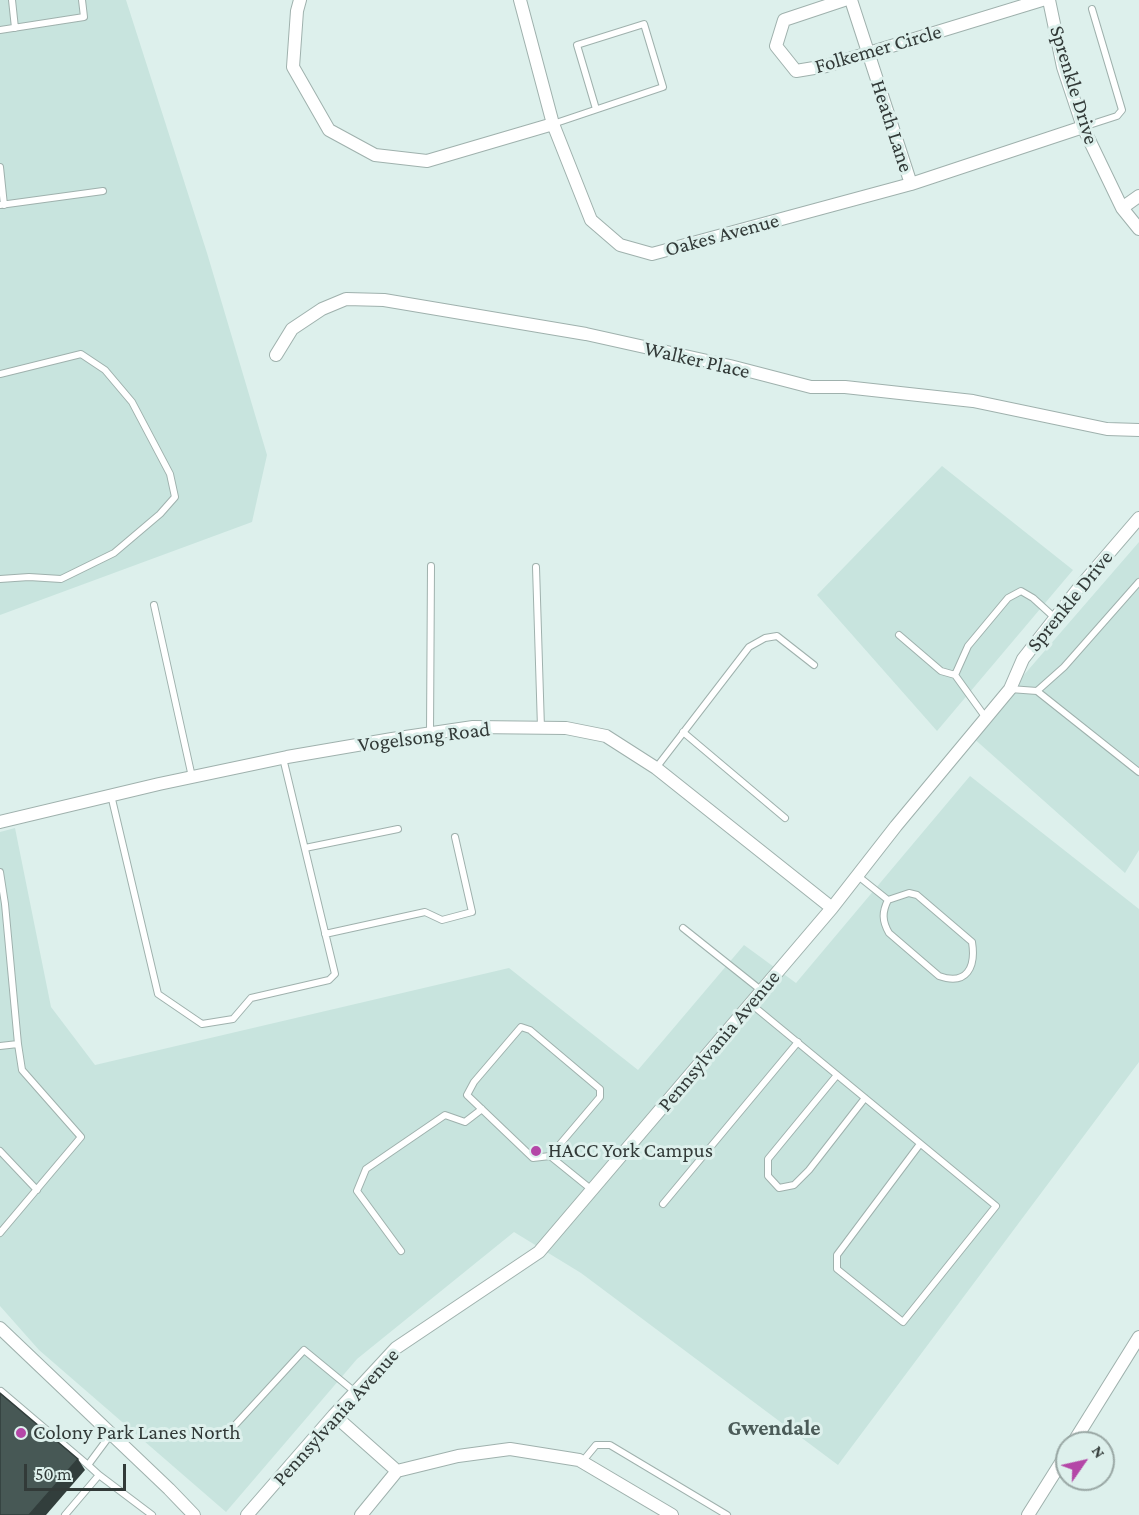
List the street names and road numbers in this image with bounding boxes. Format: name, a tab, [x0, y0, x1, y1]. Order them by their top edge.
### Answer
street label: Folkemer Circle	[812, 19, 944, 79]
street label: Sprenkle Drive	[1044, 23, 1104, 147]
street label: Heath Lane	[865, 77, 919, 175]
street label: Oakes Avenue	[662, 208, 782, 262]
street label: Walker Place	[642, 336, 752, 384]
street label: Sprenkle Drive	[1022, 545, 1118, 657]
street label: Vogelsong Road	[357, 716, 491, 758]
street label: Pennsylvania Avenue	[653, 965, 785, 1117]
street label: Pennsylvania Avenue	[267, 1343, 405, 1491]

